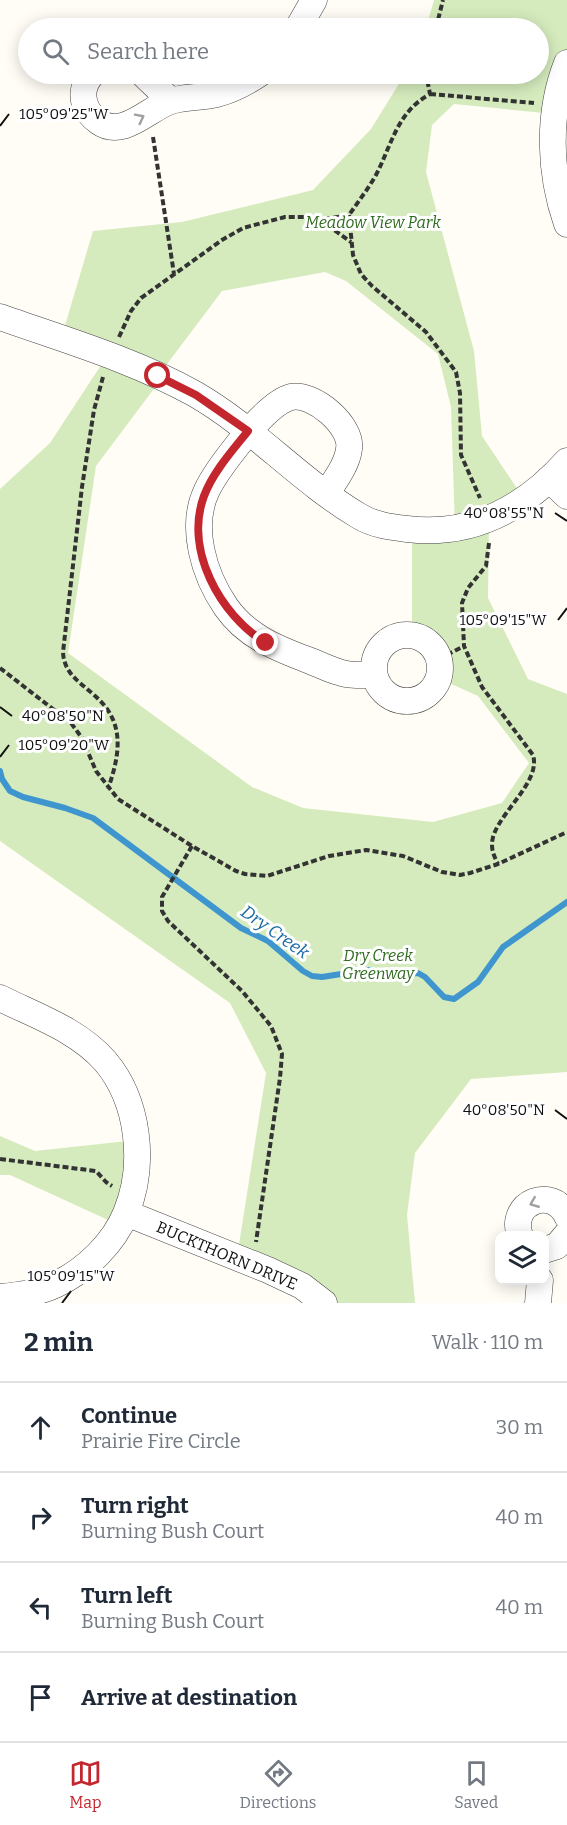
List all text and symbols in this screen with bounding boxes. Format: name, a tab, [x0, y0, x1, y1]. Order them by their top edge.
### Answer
search box	[18, 18, 549, 84]
icon: search	[39, 35, 72, 68]
text: Search here	[87, 38, 209, 65]
text: 105°09'25"W	[19, 105, 109, 123]
one-way arrow	[134, 113, 145, 125]
park label: Meadow View Park	[305, 213, 441, 232]
route start	[144, 362, 170, 388]
text: 40°08'55"N	[464, 504, 544, 522]
text: 105°09'15"W	[459, 611, 547, 629]
route end	[252, 629, 278, 655]
text: 40°08'50"N	[22, 707, 104, 725]
text: 105°09'20"W	[19, 736, 110, 754]
water label: Dry Creek	[237, 900, 314, 964]
park label: Dry Creek Greenway	[342, 946, 415, 983]
text: 40°08'50"N	[463, 1101, 545, 1119]
one-way arrow	[529, 1196, 540, 1209]
street label: BUCKTHORN DRIVE	[153, 1217, 300, 1294]
map controls	[495, 1231, 549, 1285]
button: layers	[495, 1231, 549, 1285]
text: 105°09'15"W	[27, 1267, 115, 1285]
text: 2 min	[24, 1327, 93, 1358]
text: Walk · 110 m	[432, 1330, 543, 1354]
text: Continue	[81, 1402, 177, 1429]
icon: ahead	[24, 1411, 57, 1444]
text: 30 m	[496, 1415, 543, 1439]
text: Prairie Fire Circle	[81, 1429, 241, 1453]
text: Turn right	[81, 1492, 189, 1519]
icon: right	[24, 1501, 57, 1534]
text: 40 m	[495, 1505, 543, 1529]
text: Burning Bush Court	[81, 1519, 264, 1543]
text: Turn left	[81, 1582, 173, 1609]
icon: left	[24, 1591, 57, 1624]
text: 40 m	[495, 1595, 543, 1619]
text: Burning Bush Court	[81, 1609, 264, 1633]
icon: arrive	[24, 1681, 57, 1714]
text: Arrive at destination	[81, 1684, 297, 1711]
tab: Map	[69, 1757, 102, 1812]
tab: Directions	[240, 1757, 317, 1812]
tab: Saved	[454, 1757, 498, 1812]

